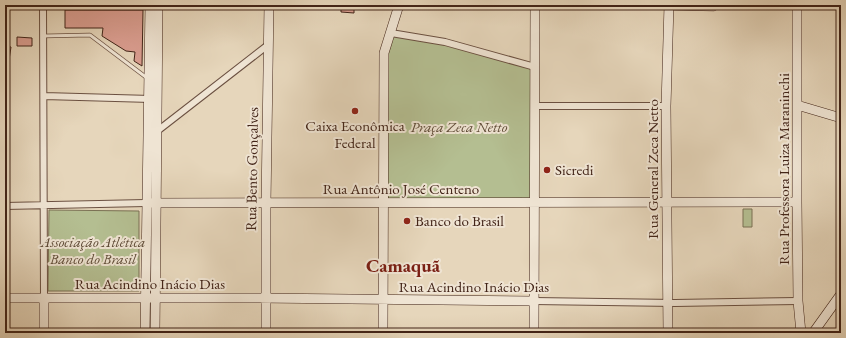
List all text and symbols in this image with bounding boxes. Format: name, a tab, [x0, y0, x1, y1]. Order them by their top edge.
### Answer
street label: Rua Professora Luiza Maraninchi	[774, 73, 793, 265]
street label: Rua General Zeca Netto	[643, 99, 662, 239]
marker: Caixa Econômica Federal	[350, 106, 360, 116]
street label: Rua Bento Gonçalves	[241, 107, 262, 231]
place label: Caixa Econômica Federal	[305, 116, 405, 152]
park label: Praça Zeca Netto	[411, 117, 508, 136]
place label: Sicredi	[555, 160, 594, 179]
marker: Sicredi	[542, 165, 552, 175]
street label: Rua Antônio José Centeno	[323, 179, 479, 198]
place label: Banco do Brasil	[415, 211, 504, 230]
marker: Banco do Brasil	[402, 216, 412, 226]
park label: Associação Atlética Banco do Brasil	[40, 232, 146, 268]
district label: Camaquã	[366, 253, 441, 278]
street label: Rua Acindino Inácio Dias	[75, 274, 225, 293]
street label: Rua Acindino Inácio Dias	[399, 277, 549, 296]

